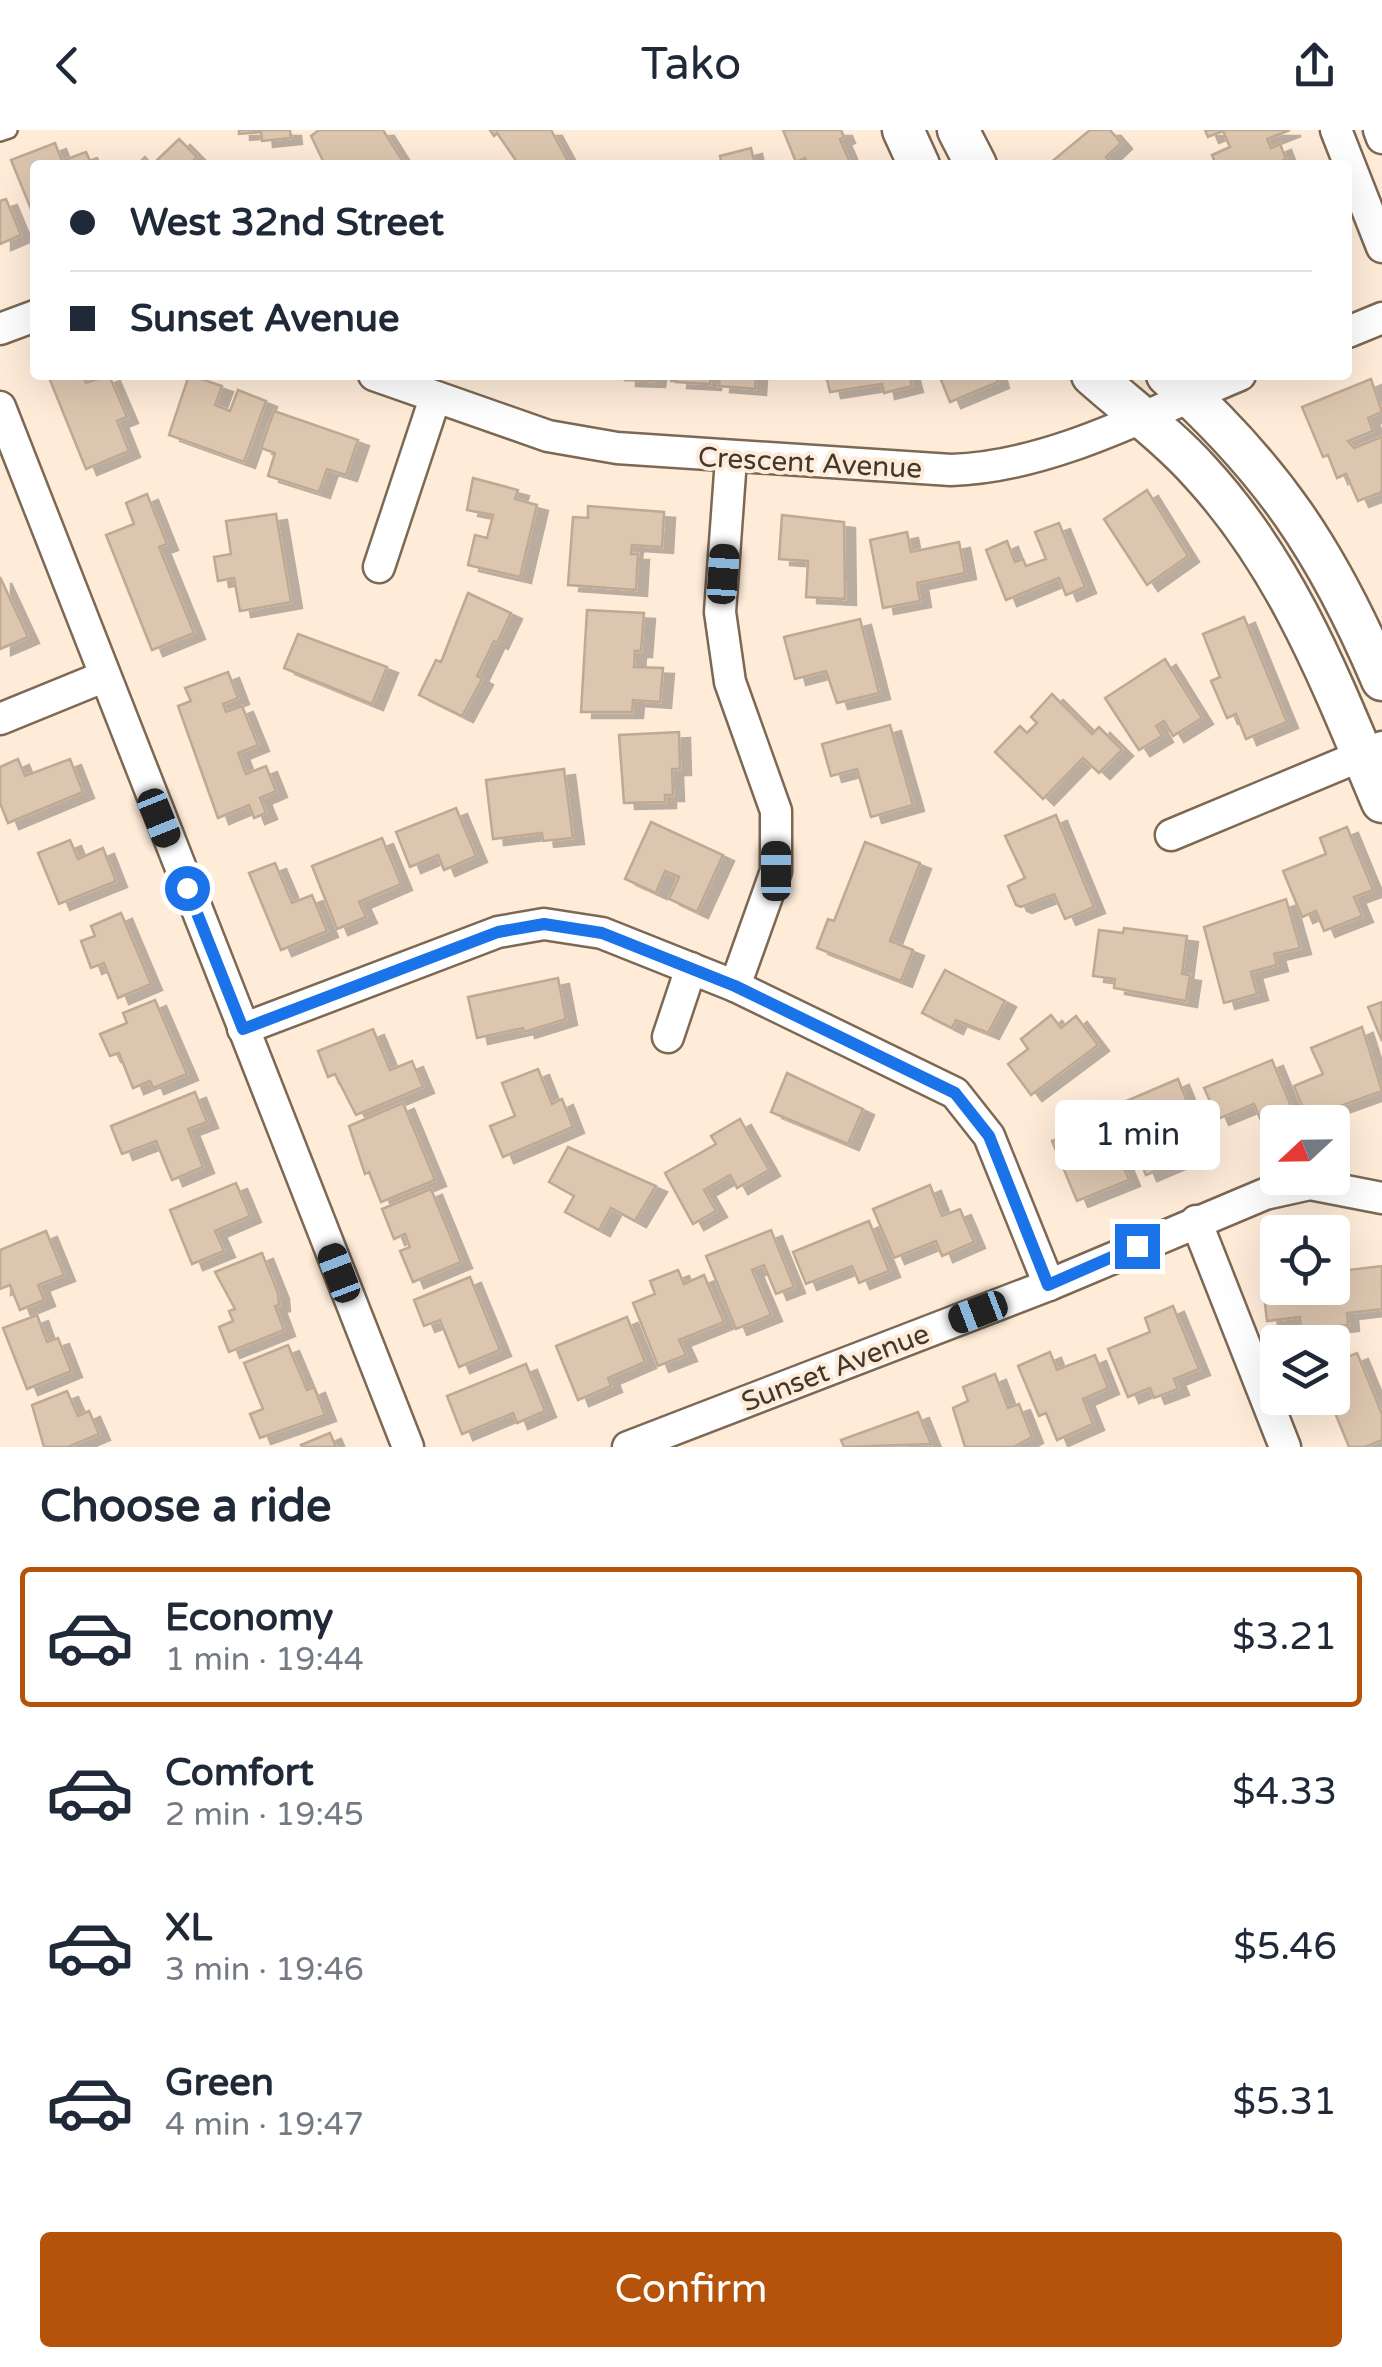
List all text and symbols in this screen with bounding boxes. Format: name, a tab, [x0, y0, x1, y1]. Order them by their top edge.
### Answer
icon: back	[40, 38, 95, 93]
text: Tako	[641, 38, 741, 92]
icon: share	[1287, 38, 1342, 93]
text: West 32nd Street	[130, 200, 444, 246]
text: Sunset Avenue	[130, 296, 400, 342]
street label: Crescent Avenue	[697, 440, 923, 486]
car	[706, 543, 740, 605]
car	[134, 785, 184, 851]
car	[761, 841, 791, 901]
route start	[165, 866, 210, 911]
callout: 1 min	[1054, 1101, 1220, 1171]
north arrow	[1260, 1105, 1350, 1195]
map controls	[1260, 1105, 1350, 1415]
text: 1 min	[1095, 1116, 1180, 1154]
button: locate	[1260, 1215, 1350, 1305]
route end	[1115, 1224, 1160, 1269]
car	[314, 1240, 364, 1306]
car	[945, 1287, 1011, 1337]
street label: Sunset Avenue	[737, 1316, 934, 1419]
button: layers	[1260, 1325, 1350, 1415]
text: Choose a ride	[40, 1480, 331, 1534]
icon: car	[45, 1592, 135, 1682]
text: Economy	[165, 1595, 333, 1641]
text: $3.21	[1232, 1614, 1337, 1660]
text: 1 min · 19:44	[165, 1641, 364, 1679]
icon: car	[45, 1747, 135, 1837]
text: Comfort	[165, 1750, 314, 1796]
text: $4.33	[1232, 1769, 1337, 1815]
text: 2 min · 19:45	[165, 1796, 364, 1834]
icon: car	[45, 1902, 135, 1992]
text: XL	[165, 1905, 212, 1951]
text: $5.46	[1233, 1924, 1337, 1970]
text: 3 min · 19:46	[165, 1951, 364, 1989]
icon: car	[45, 2057, 135, 2147]
text: Green	[165, 2060, 274, 2106]
text: $5.31	[1232, 2079, 1337, 2125]
text: 4 min · 19:47	[165, 2106, 364, 2144]
button: Confirm	[40, 2232, 1342, 2347]

